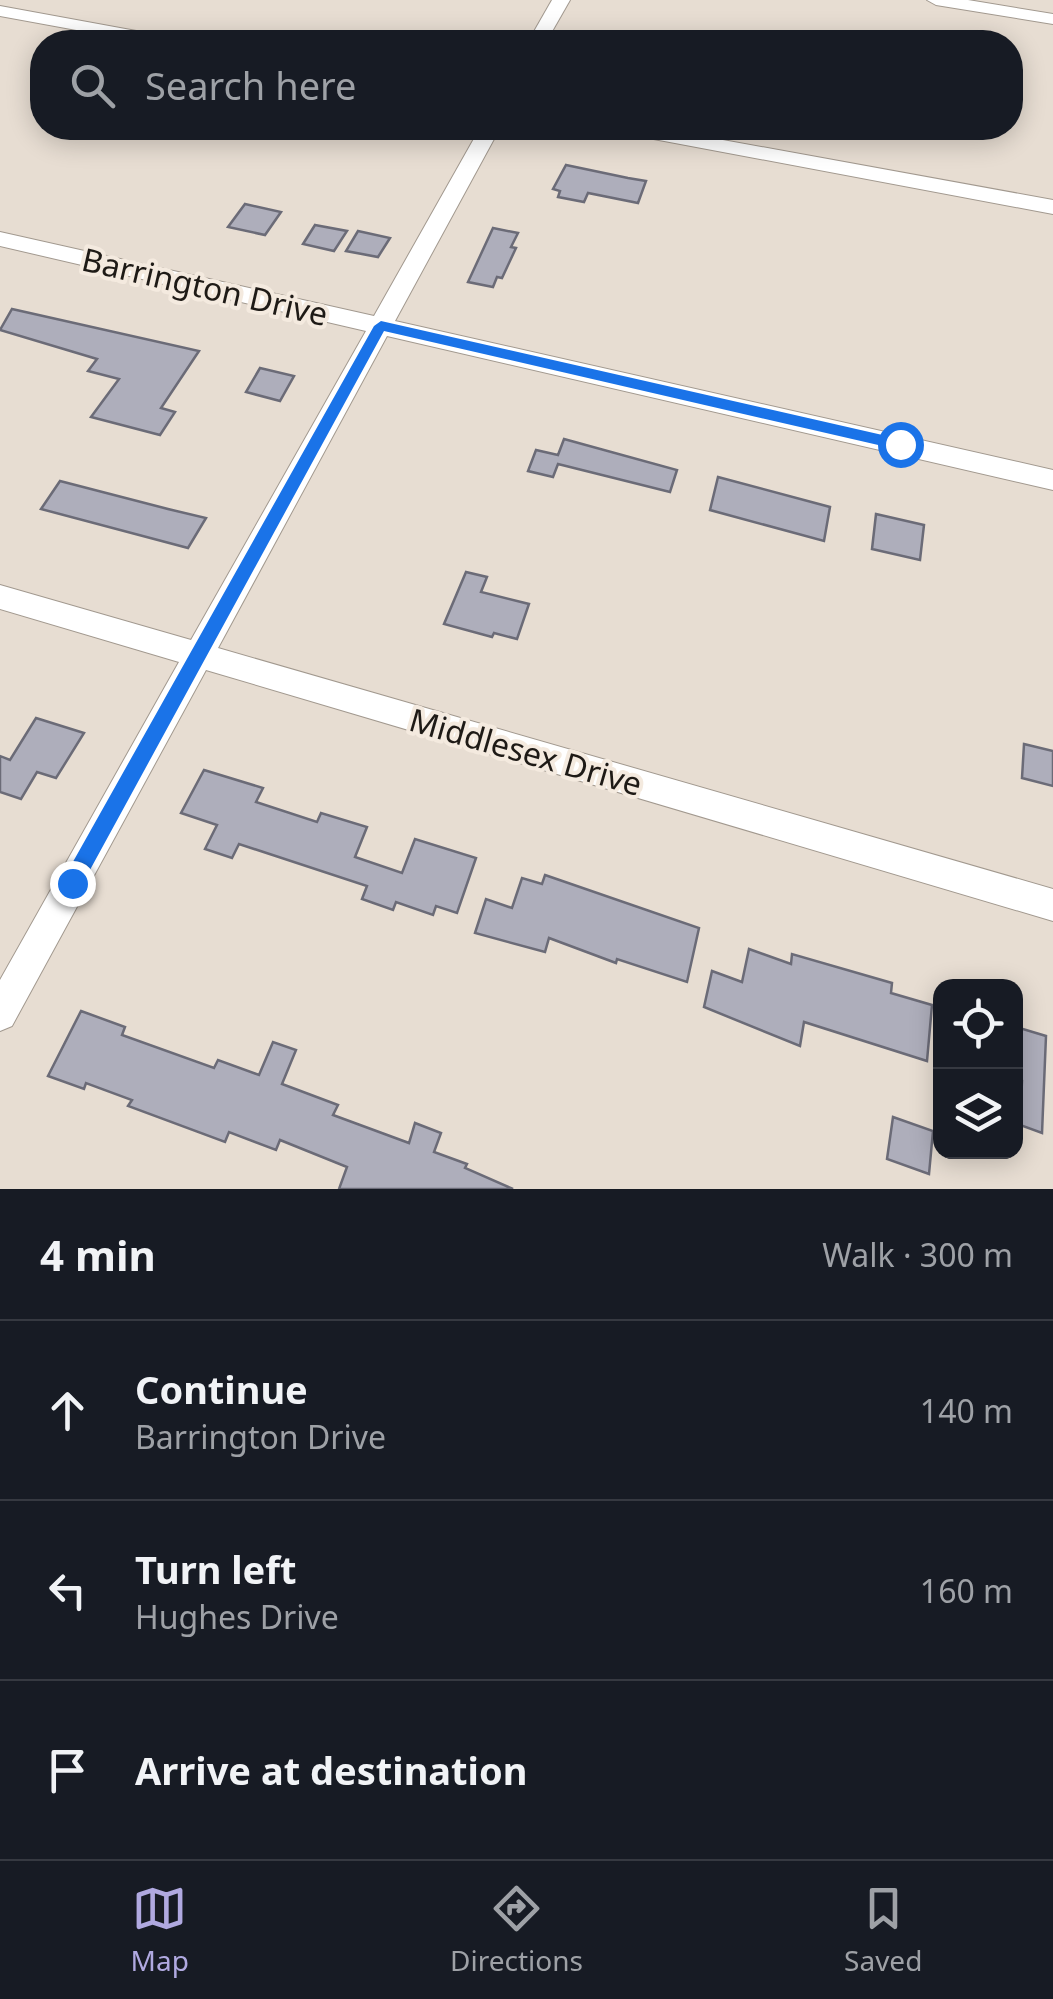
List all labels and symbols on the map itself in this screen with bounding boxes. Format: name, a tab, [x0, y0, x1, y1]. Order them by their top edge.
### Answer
street label: Barrington Drive	[78, 237, 332, 335]
route start	[878, 422, 924, 468]
street label: Middlesex Drive	[405, 697, 647, 805]
route end	[50, 861, 96, 907]

